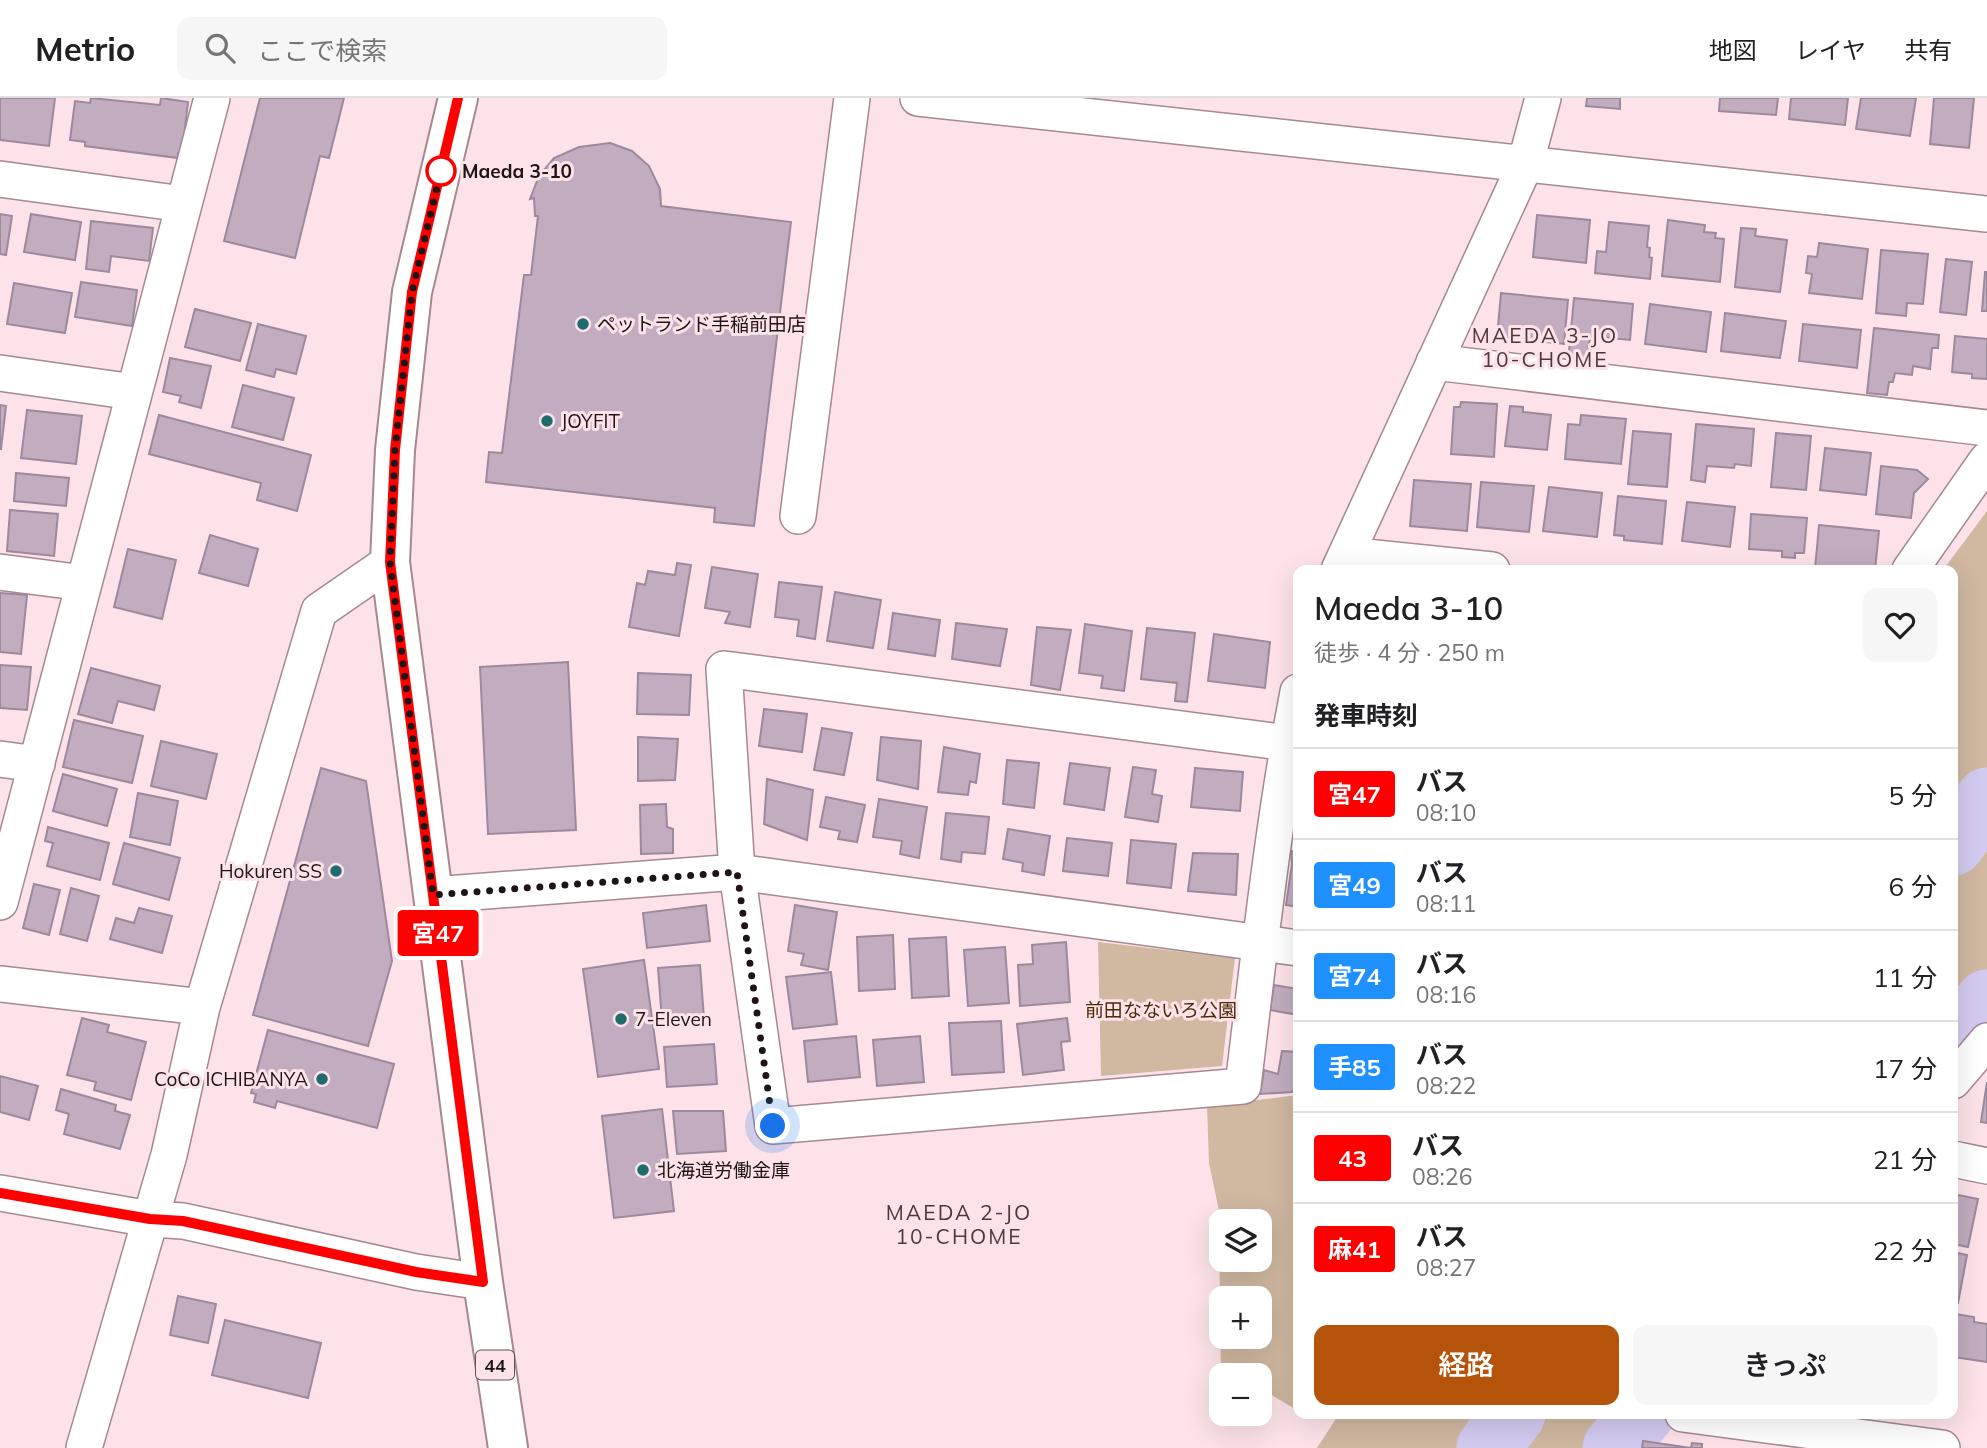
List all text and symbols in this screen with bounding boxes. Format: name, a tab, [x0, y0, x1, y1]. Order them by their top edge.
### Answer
search box	[177, 17, 667, 80]
text: Metrio	[35, 28, 135, 69]
icon: search	[201, 29, 239, 67]
text: ここで検索	[257, 34, 387, 67]
text: 地図	[1709, 35, 1757, 65]
text: レイヤ	[1795, 35, 1866, 65]
text: 共有	[1904, 35, 1952, 65]
marker: Maeda 3-10	[426, 156, 456, 186]
place label: Maeda 3-10	[462, 159, 572, 183]
place label: ペットランド手稲前田店	[597, 312, 806, 336]
marker: ペットランド手稲前田店	[575, 316, 591, 332]
district label: MAEDA 3-JO 10-CHOME	[1472, 322, 1618, 372]
place label: JOYFIT	[561, 409, 620, 433]
marker: JOYFIT	[539, 413, 555, 429]
text: Maeda 3-10	[1314, 587, 1503, 628]
button: heart	[1863, 588, 1937, 662]
text: 徒歩 · 4 分 · 250 m	[1314, 638, 1505, 667]
text: 発車時刻	[1314, 699, 1418, 732]
text: バス	[1416, 765, 1468, 798]
text: 宮47	[1328, 779, 1381, 809]
text: 5 分	[1889, 779, 1937, 812]
text: 08:10	[1416, 798, 1476, 827]
text: バス	[1416, 856, 1468, 889]
place label: Hokuren SS	[219, 859, 322, 883]
marker: Hokuren SS	[328, 863, 344, 879]
text: 宮49	[1328, 870, 1381, 900]
text: 6 分	[1889, 870, 1937, 903]
text: 08:11	[1416, 889, 1476, 918]
line badge: 宮47	[398, 910, 478, 956]
text: 宮47	[412, 918, 464, 948]
text: バス	[1416, 947, 1468, 980]
text: 宮74	[1328, 961, 1381, 991]
text: 11 分	[1873, 961, 1937, 994]
text: 08:16	[1416, 980, 1476, 1009]
park label: 前田なないろ公園	[1085, 998, 1237, 1022]
place label: 7-Eleven	[635, 1007, 712, 1031]
marker: 7-Eleven	[613, 1011, 629, 1027]
text: バス	[1416, 1038, 1468, 1071]
text: 手85	[1328, 1052, 1381, 1082]
text: 17 分	[1873, 1052, 1937, 1085]
place label: CoCo ICHIBANYA	[154, 1067, 308, 1091]
marker: CoCo ICHIBANYA	[314, 1071, 330, 1087]
text: 08:22	[1416, 1071, 1476, 1100]
your location	[755, 1108, 790, 1143]
text: バス	[1412, 1129, 1464, 1162]
text: 43	[1338, 1143, 1367, 1173]
text: 21 分	[1873, 1143, 1937, 1176]
place label: 北海道労働金庫	[657, 1158, 790, 1182]
marker: 北海道労働金庫	[635, 1162, 651, 1178]
text: 08:26	[1412, 1162, 1472, 1191]
district label: MAEDA 2-JO 10-CHOME	[886, 1199, 1032, 1249]
map controls	[1209, 1209, 1272, 1426]
button: layers	[1209, 1209, 1272, 1272]
text: バス	[1416, 1220, 1468, 1253]
text: 麻41	[1328, 1234, 1381, 1264]
text: 22 分	[1873, 1234, 1937, 1267]
text: 08:27	[1416, 1253, 1476, 1282]
button: +	[1209, 1286, 1272, 1349]
button: 経路	[1314, 1325, 1619, 1405]
button: きっぷ	[1633, 1325, 1937, 1405]
road number: 44	[476, 1350, 514, 1380]
button: −	[1209, 1363, 1272, 1426]

